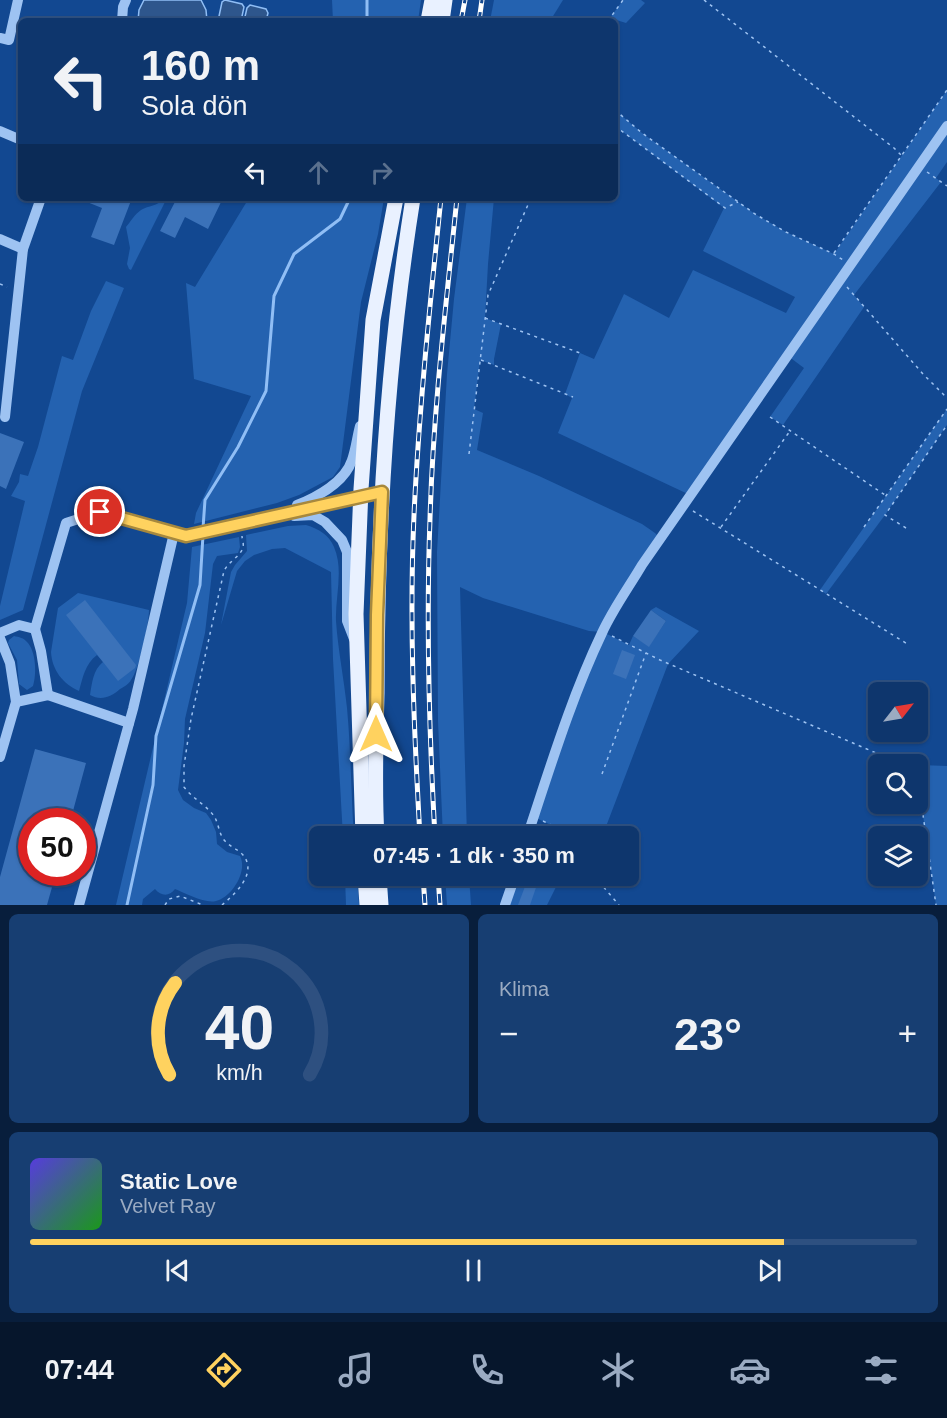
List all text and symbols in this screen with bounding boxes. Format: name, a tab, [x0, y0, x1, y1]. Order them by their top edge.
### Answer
icon: left	[42, 42, 120, 120]
text: 160 m	[141, 42, 260, 89]
text: Sola dön	[141, 91, 248, 121]
icon: left	[239, 156, 272, 189]
icon: ahead	[302, 156, 335, 189]
icon: right	[365, 156, 398, 189]
pin	[74, 486, 125, 537]
icon: arrive	[83, 495, 116, 528]
north arrow	[868, 682, 928, 742]
map controls	[868, 682, 928, 886]
position arrow	[344, 702, 408, 766]
button: search	[868, 754, 928, 814]
speed limit sign: 50	[18, 808, 96, 886]
button: layers	[868, 826, 928, 886]
text: 07:45 · 1 dk · 350 m	[373, 843, 575, 868]
text: Klima	[499, 978, 549, 1000]
text: 40	[204, 993, 274, 1062]
text: 23°	[674, 1009, 742, 1060]
text: −	[499, 1015, 518, 1052]
text: +	[898, 1015, 917, 1052]
text: km/h	[216, 1062, 262, 1086]
text: Static Love	[120, 1169, 237, 1194]
text: Velvet Ray	[120, 1195, 216, 1217]
icon: previous	[161, 1254, 194, 1287]
icon: pause	[457, 1254, 490, 1287]
icon: next	[753, 1254, 786, 1287]
icon: directions	[203, 1349, 245, 1391]
icon: music	[335, 1349, 377, 1391]
icon: phone	[466, 1349, 508, 1391]
icon: climate	[597, 1349, 639, 1391]
icon: car	[729, 1349, 771, 1391]
icon: filters	[860, 1349, 902, 1391]
text: 07:44	[45, 1355, 114, 1385]

